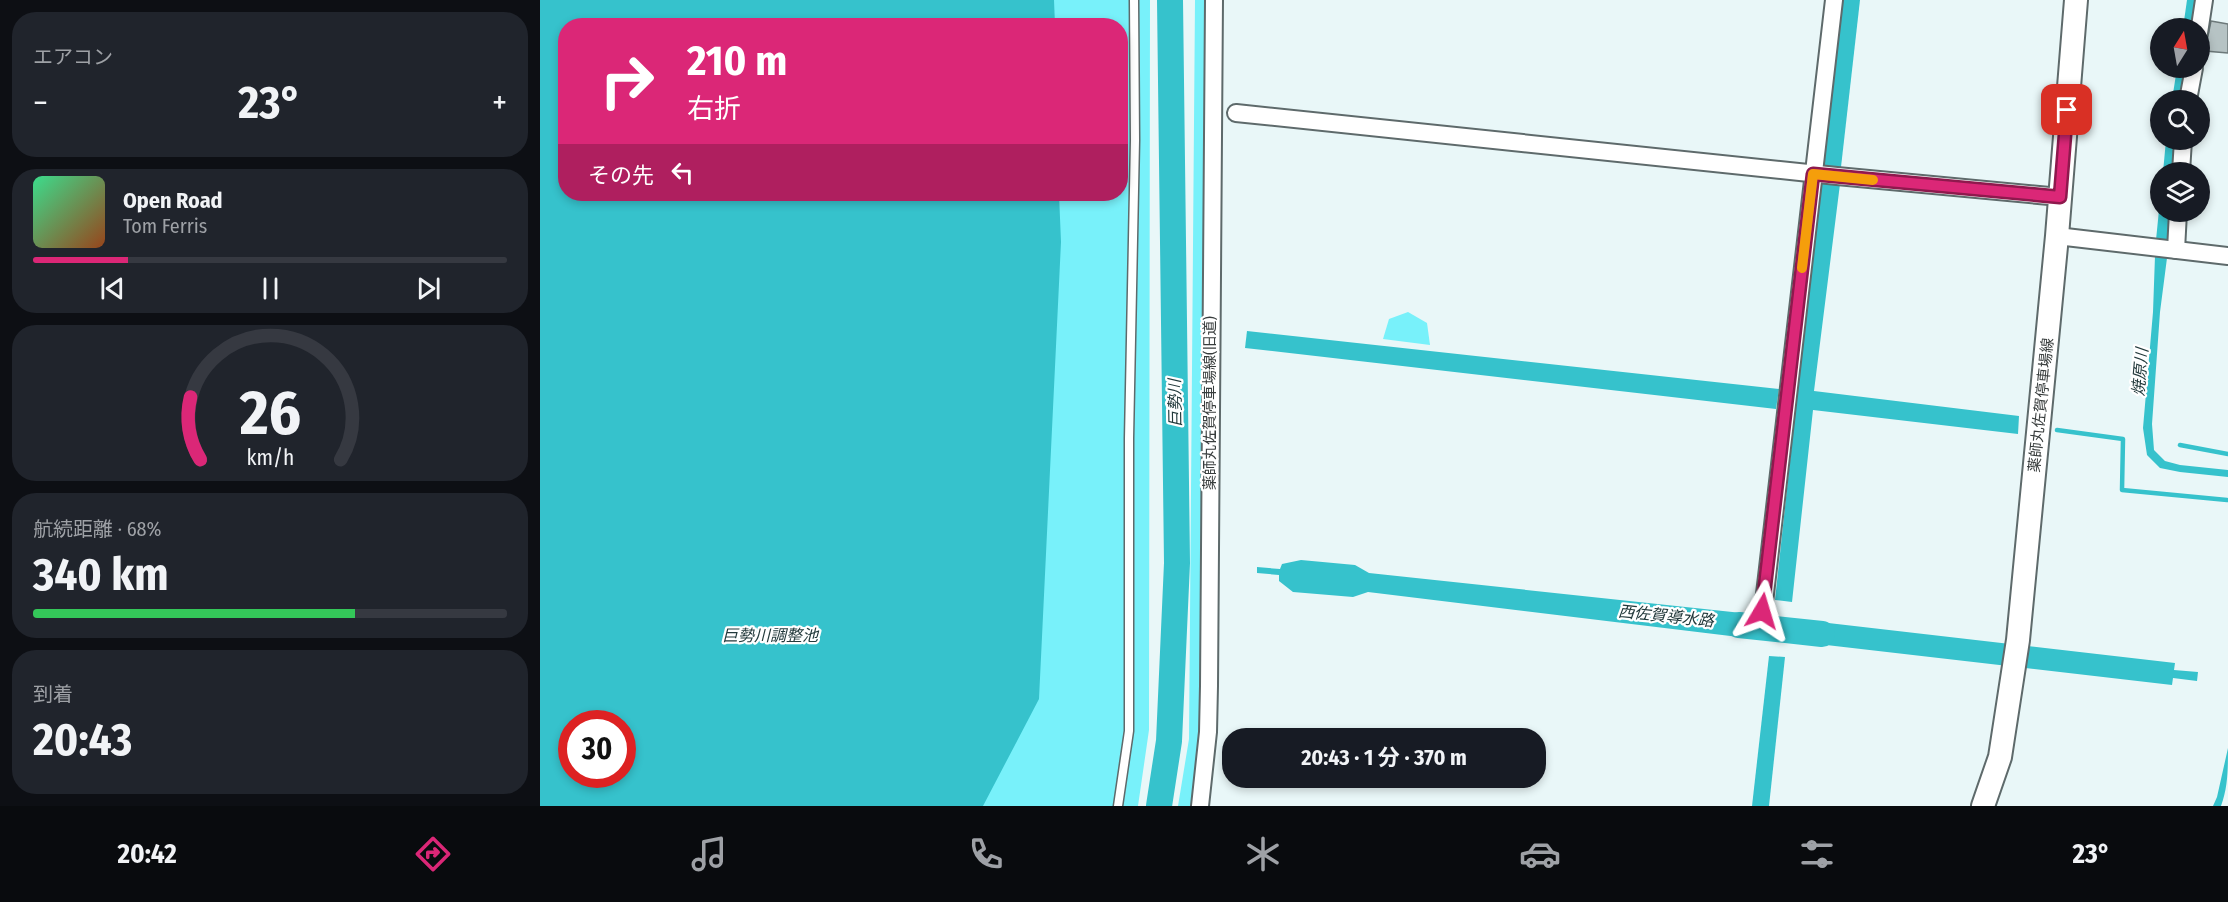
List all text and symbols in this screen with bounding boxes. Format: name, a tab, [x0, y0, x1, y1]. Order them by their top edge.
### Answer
north arrow	[2150, 18, 2210, 78]
map controls	[2150, 18, 2210, 222]
text: 210 m	[687, 36, 787, 86]
icon: right	[588, 42, 666, 120]
text: エアコン	[33, 45, 113, 69]
text: 23°	[238, 76, 302, 130]
text: −	[33, 83, 48, 123]
text: +	[492, 83, 507, 123]
pin	[2041, 84, 2092, 135]
button: search	[2150, 90, 2210, 150]
text: 右折	[687, 93, 741, 125]
icon: arrive	[2050, 93, 2083, 126]
icon: left	[666, 156, 699, 189]
text: その先	[588, 162, 654, 189]
button: layers	[2150, 162, 2210, 222]
text: Open Road	[123, 187, 223, 214]
text: Tom Ferris	[123, 214, 207, 238]
icon: previous	[96, 272, 129, 305]
icon: pause	[254, 272, 287, 305]
icon: next	[412, 272, 445, 305]
street label: 薬師丸佐賀停車場線(旧道)	[1201, 316, 1219, 490]
street label: 薬師丸佐賀停車場線	[2025, 337, 2057, 473]
water label: 焼原川	[2128, 345, 2152, 397]
text: 26	[238, 376, 301, 451]
water label: 巨勢川	[1165, 377, 1185, 427]
text: km/h	[246, 445, 294, 471]
text: 航続距離 · 68%	[33, 517, 162, 541]
text: 340 km	[33, 548, 169, 602]
position arrow	[1730, 579, 1794, 643]
water label: 西佐賀導水路	[1617, 602, 1717, 631]
water label: 巨勢川調整池	[722, 626, 820, 645]
text: 到着	[33, 682, 73, 706]
speed limit sign: 30	[558, 710, 636, 788]
text: 20:43	[33, 713, 132, 767]
text: 20:43 · 1 分 · 370 m	[1301, 744, 1467, 771]
icon: directions	[412, 833, 454, 875]
icon: music	[688, 833, 730, 875]
icon: phone	[965, 833, 1007, 875]
icon: climate	[1242, 833, 1284, 875]
icon: car	[1519, 833, 1561, 875]
icon: filters	[1796, 833, 1838, 875]
text: 20:42	[117, 838, 177, 870]
text: 23°	[2073, 838, 2111, 870]

